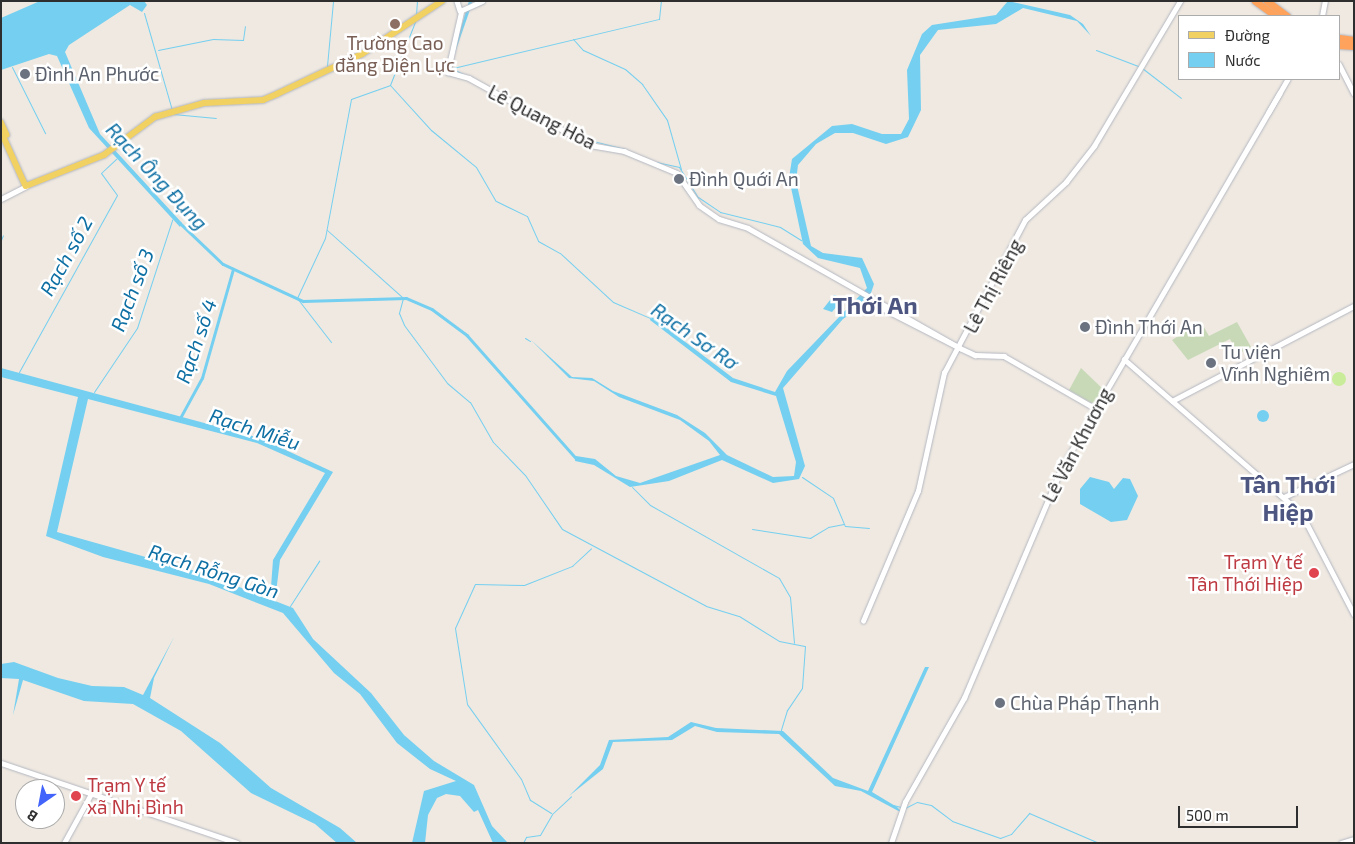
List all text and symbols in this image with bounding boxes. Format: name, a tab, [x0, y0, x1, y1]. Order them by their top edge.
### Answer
legend	[1178, 15, 1340, 80]
marker: Trường Cao đẳng Điện Lực	[389, 18, 401, 30]
text: Đường	[1225, 26, 1270, 44]
place label: Trường Cao đẳng Điện Lực	[335, 32, 455, 76]
text: Nước	[1225, 51, 1261, 69]
place label: Đình An Phước	[35, 63, 160, 85]
marker: Đình An Phước	[19, 68, 31, 80]
street label: Lê Quang Hòa	[484, 80, 600, 154]
water label: Rạch Ông Đụng	[101, 117, 213, 235]
place label: Đình Quới An	[689, 168, 799, 190]
marker: Đình Quới An	[673, 173, 685, 185]
water label: Rạch số 2	[35, 212, 97, 300]
street label: Lê Thị Riêng	[959, 235, 1027, 337]
water label: Rạch số 3	[105, 245, 159, 335]
district label: Thới An	[832, 291, 918, 319]
water label: Rạch số 4	[170, 296, 222, 386]
water label: Rạch Sơ Rơ	[647, 297, 743, 375]
place label: Đình Thới An	[1095, 316, 1204, 338]
marker: Đình Thới An	[1079, 321, 1091, 333]
place label: Tu viện Vĩnh Nghiêm	[1221, 341, 1330, 385]
marker: Tu viện Vĩnh Nghiêm	[1205, 357, 1217, 369]
street label: Lê Văn Khương	[1037, 384, 1117, 506]
water label: Rạch Miễu	[207, 403, 303, 455]
district label: Tân Thới Hiệp	[1240, 470, 1336, 526]
water label: Rạch Rỗng Gòn	[146, 539, 282, 603]
place label: Trạm Y tế Tân Thới Hiệp	[1187, 551, 1303, 595]
marker: Trạm Y tế Tân Thới Hiệp	[1307, 566, 1321, 580]
place label: Chùa Pháp Thạnh	[1010, 692, 1160, 714]
marker: Chùa Pháp Thạnh	[994, 697, 1006, 709]
place label: Trạm Y tế xã Nhị Bình	[87, 774, 184, 818]
north arrow	[15, 779, 65, 829]
marker: Trạm Y tế xã Nhị Bình	[69, 789, 83, 803]
scale bar	[1180, 796, 1300, 828]
text: 500 m	[1186, 806, 1229, 824]
text: B	[24, 807, 40, 826]

